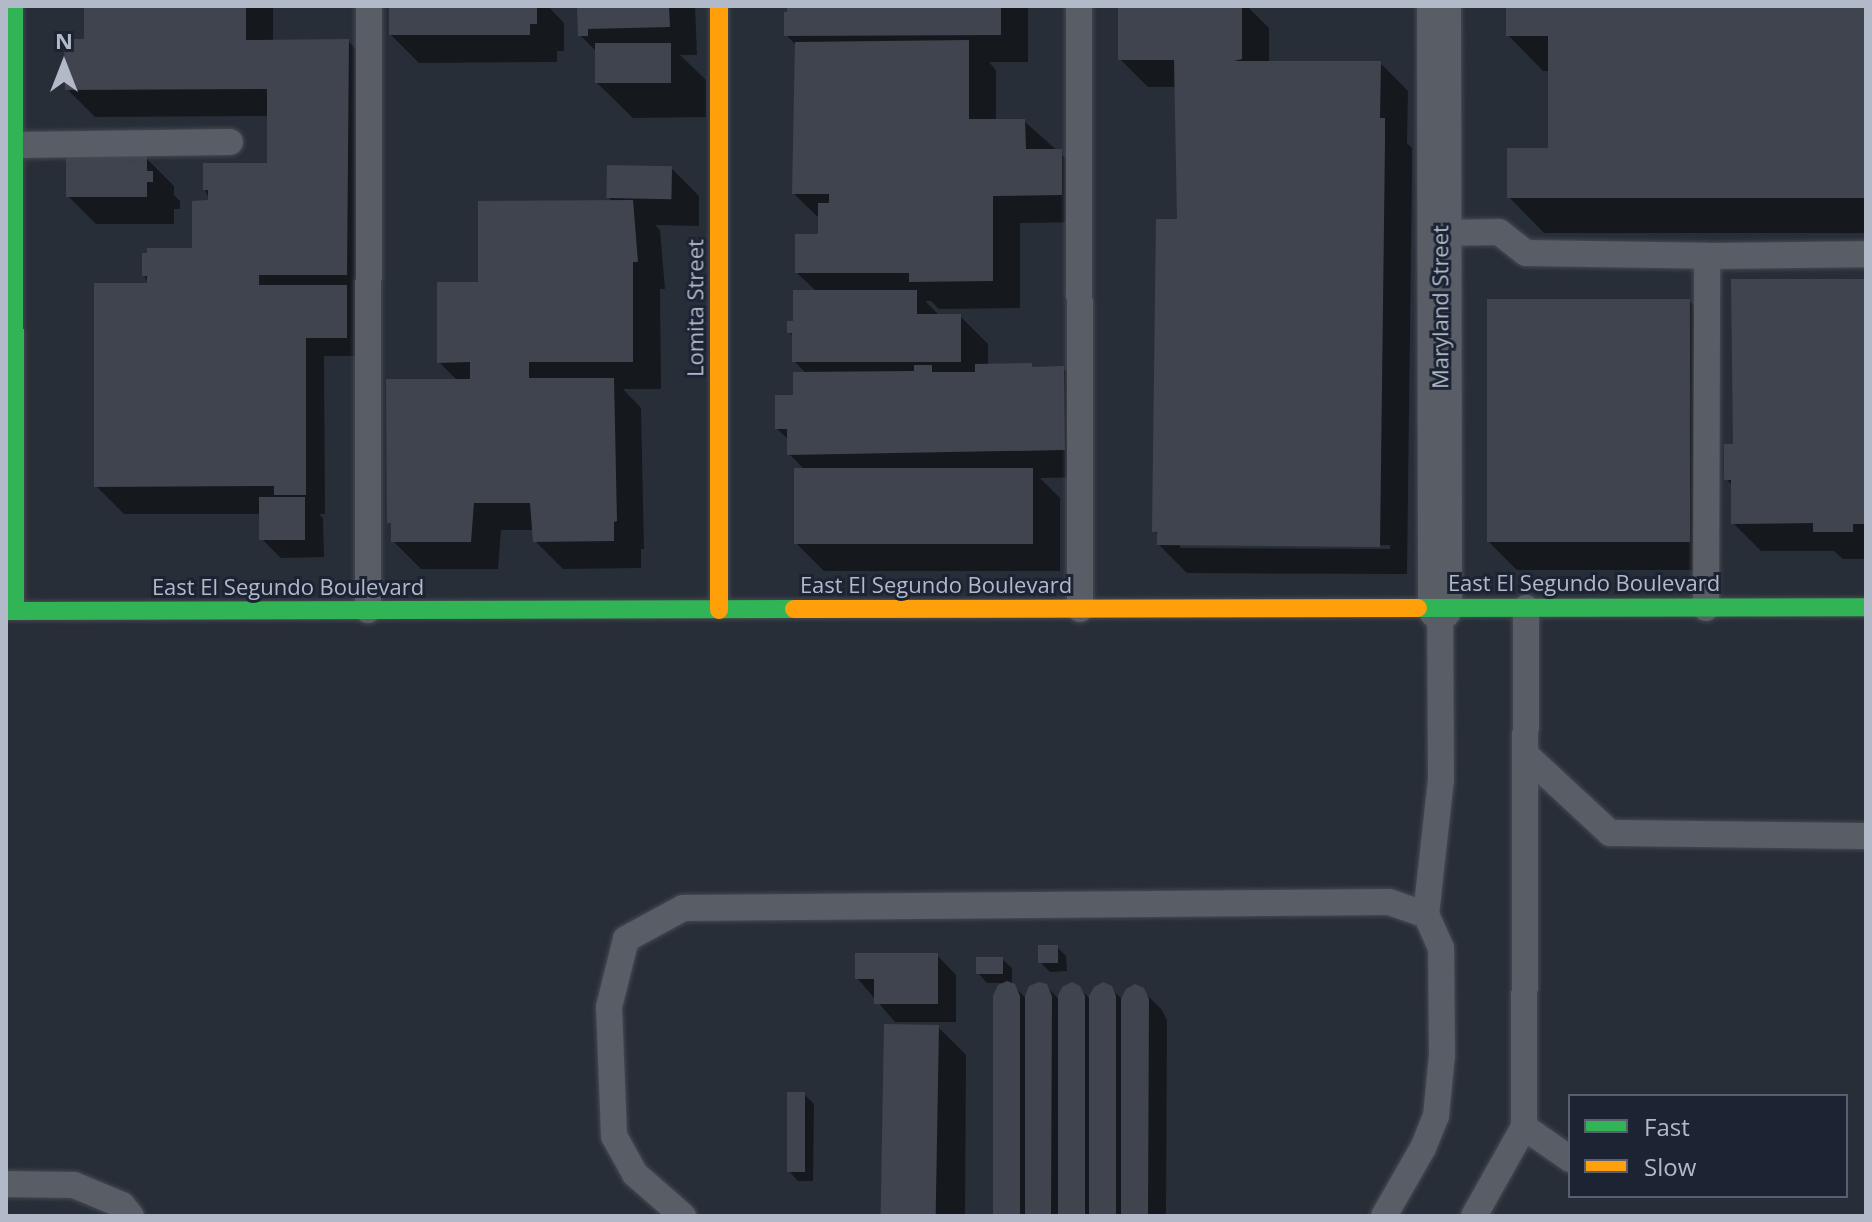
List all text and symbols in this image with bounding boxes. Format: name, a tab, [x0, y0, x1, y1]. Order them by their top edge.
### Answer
north arrow	[24, 24, 104, 104]
text: N	[55, 25, 73, 55]
street label: Maryland Street	[1427, 225, 1453, 389]
street label: Lomita Street	[682, 239, 708, 377]
street label: East El Segundo Boulevard	[1448, 570, 1720, 596]
street label: East El Segundo Boulevard	[800, 572, 1072, 598]
street label: East El Segundo Boulevard	[152, 574, 424, 600]
legend	[1568, 1094, 1848, 1198]
text: Fast	[1644, 1110, 1690, 1143]
text: Slow	[1644, 1150, 1696, 1183]

